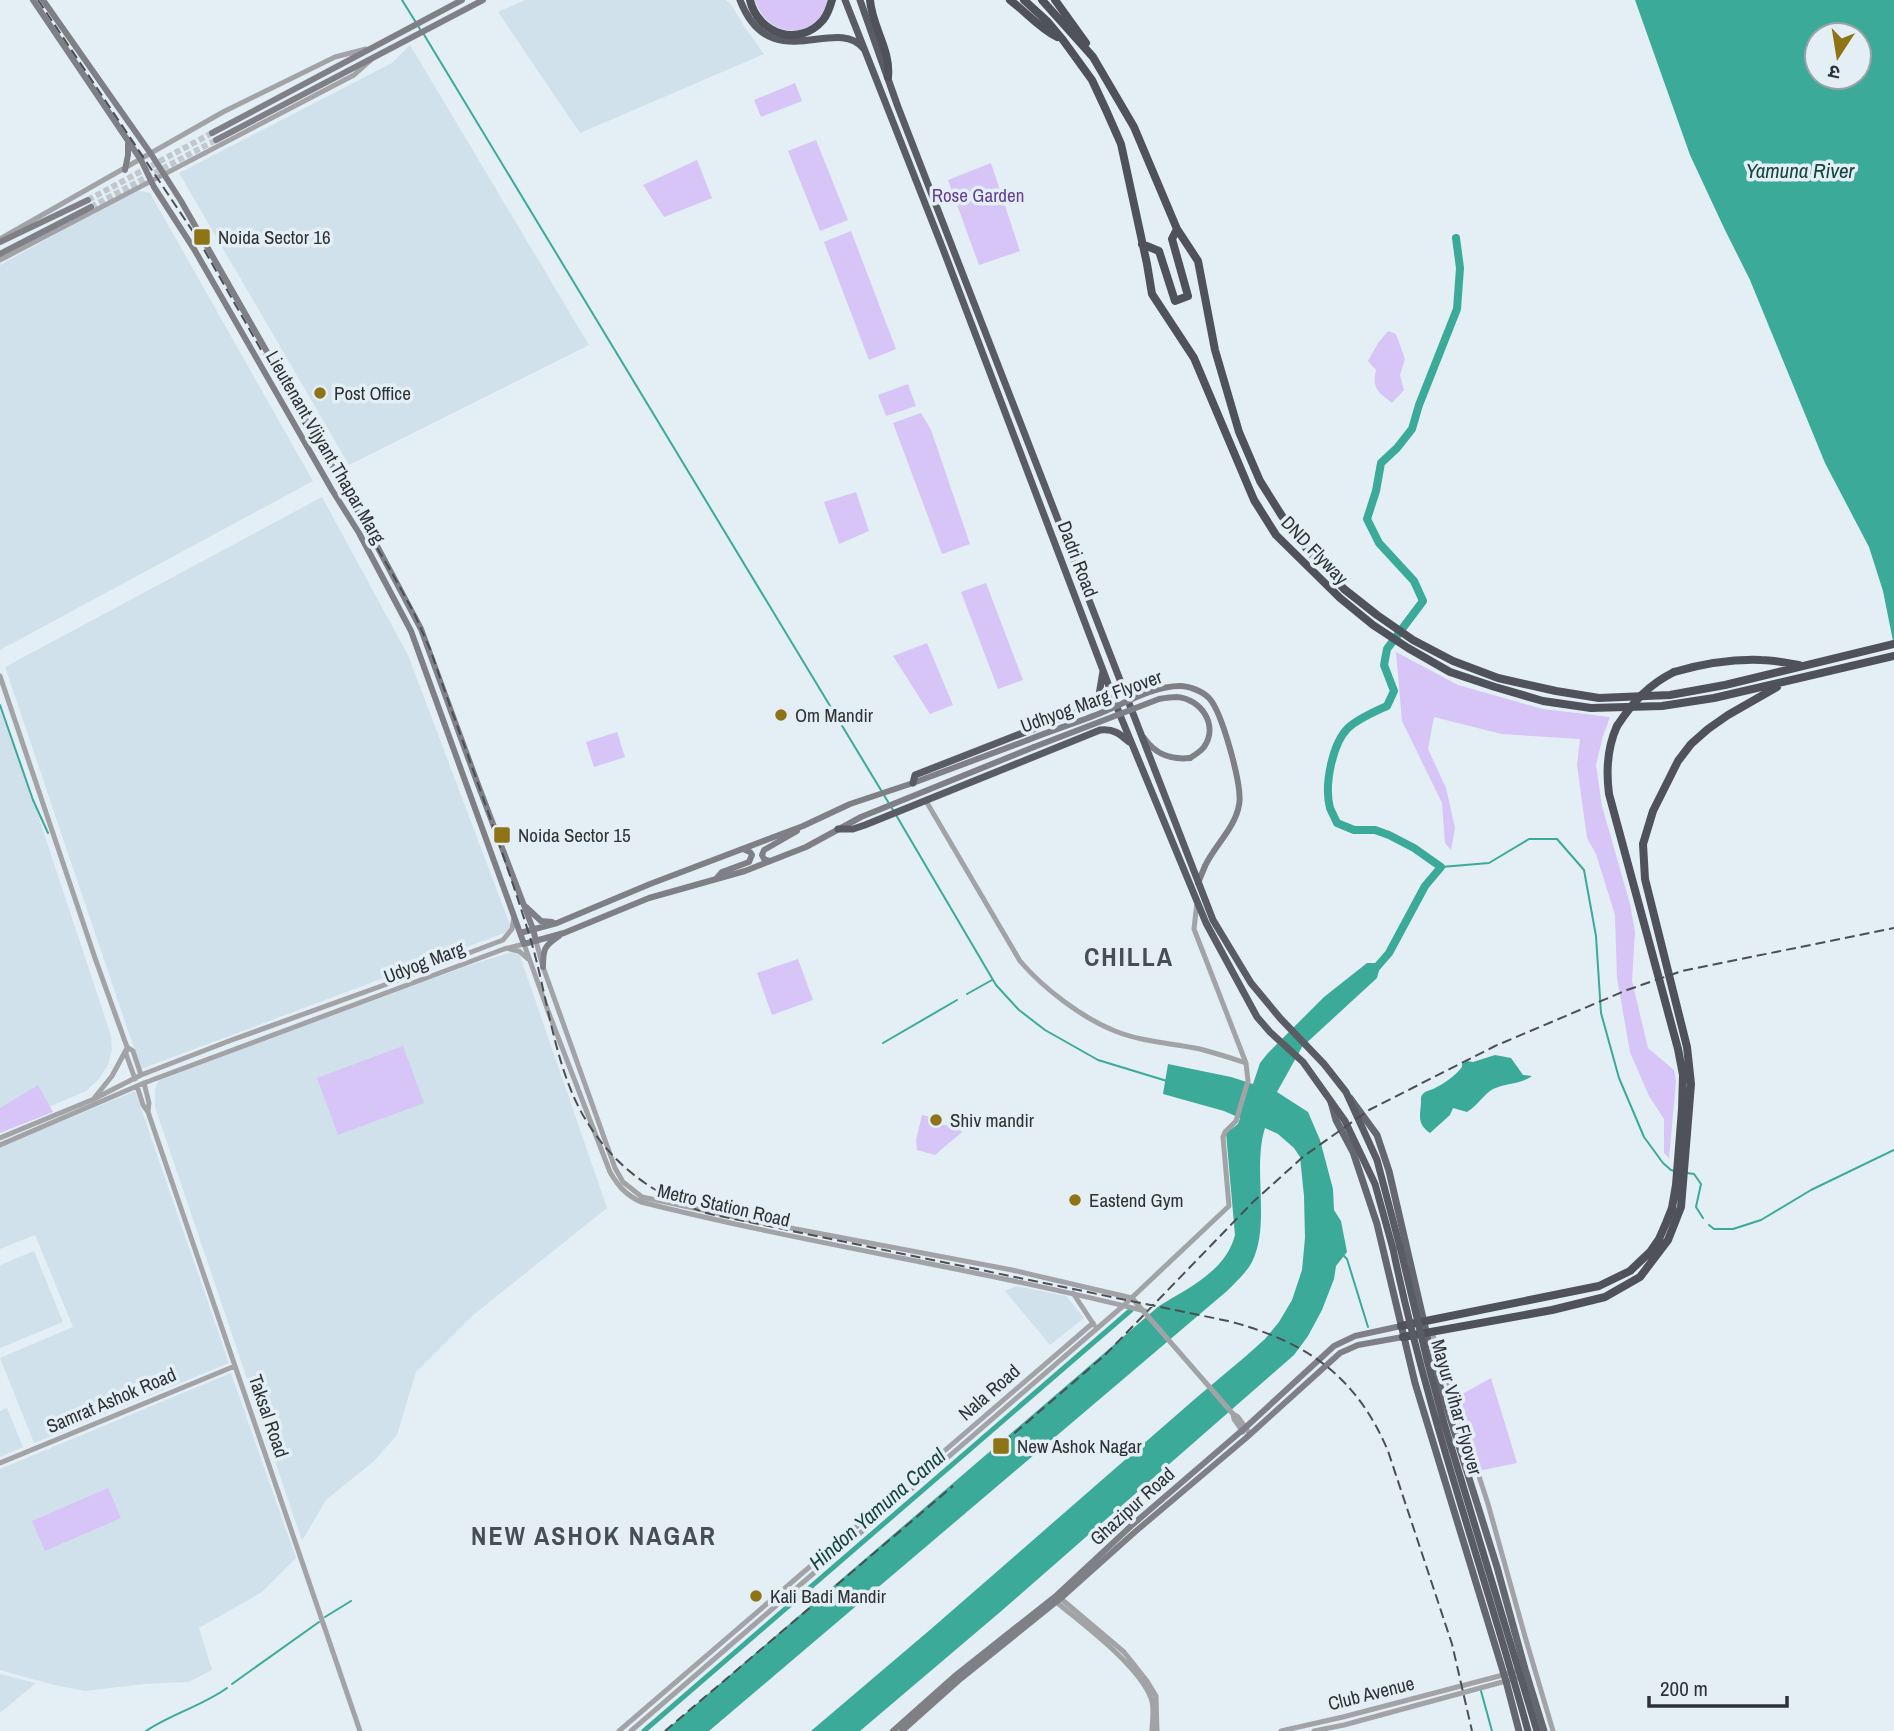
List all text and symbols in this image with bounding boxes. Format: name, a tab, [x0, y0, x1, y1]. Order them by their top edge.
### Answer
north arrow	[1803, 21, 1873, 91]
text: उ	[1825, 59, 1843, 87]
water label: Yamuna River	[1746, 156, 1856, 185]
park label: Rose Garden	[932, 182, 1024, 208]
place label: Noida Sector 16	[218, 224, 331, 250]
marker: Noida Sector 16	[192, 227, 212, 247]
street label: Lieutenant Vijyant Thapar Marg	[260, 346, 392, 548]
place label: Post Office	[334, 380, 411, 406]
marker: Post Office	[312, 385, 328, 401]
street label: DND Flyway	[1276, 510, 1355, 590]
street label: Dadri Road	[1052, 517, 1104, 601]
street label: Udhyog Marg Flyover	[1017, 663, 1166, 739]
place label: Om Mandir	[795, 702, 874, 728]
marker: Om Mandir	[773, 707, 789, 723]
place label: Noida Sector 15	[518, 822, 631, 848]
marker: Noida Sector 15	[492, 825, 512, 845]
street label: Udyog Marg	[380, 935, 469, 989]
district label: CHILLA	[1084, 939, 1174, 974]
place label: Shiv mandir	[950, 1107, 1035, 1133]
marker: Shiv mandir	[928, 1112, 944, 1128]
street label: Metro Station Road	[655, 1177, 793, 1233]
place label: Eastend Gym	[1089, 1187, 1183, 1213]
marker: Eastend Gym	[1067, 1192, 1083, 1208]
street label: Mayur Vihar Flyover	[1425, 1336, 1489, 1479]
street label: Nala Road	[953, 1358, 1025, 1426]
street label: Samrat Ashok Road	[42, 1361, 180, 1439]
street label: Taksal Road	[243, 1371, 295, 1461]
place label: New Ashok Nagar	[1017, 1433, 1143, 1459]
marker: New Ashok Nagar	[991, 1436, 1011, 1456]
water label: Hindon Yamuna Canal	[802, 1441, 952, 1576]
street label: Ghazipur Road	[1084, 1461, 1180, 1551]
district label: NEW ASHOK NAGAR	[471, 1518, 717, 1553]
place label: Kali Badi Mandir	[770, 1583, 887, 1609]
marker: Kali Badi Mandir	[748, 1588, 764, 1604]
scale bar	[1649, 1664, 1787, 1708]
street label: Club Avenue	[1325, 1670, 1417, 1716]
text: 200 m	[1660, 1674, 1708, 1703]

